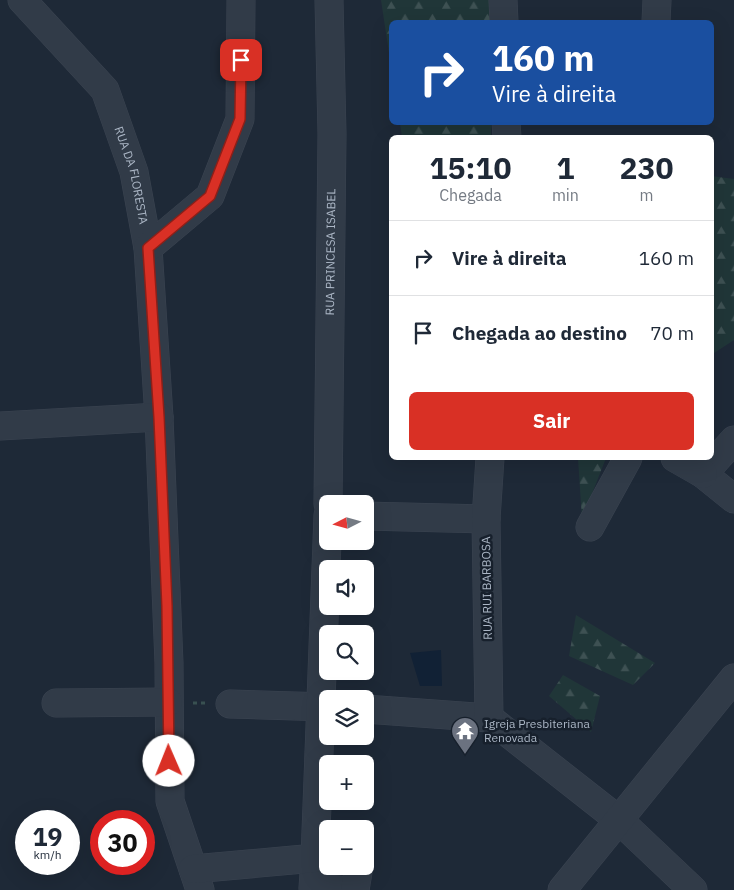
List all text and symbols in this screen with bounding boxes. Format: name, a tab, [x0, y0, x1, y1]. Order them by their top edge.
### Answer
text: 160 m	[492, 35, 595, 81]
pin	[220, 39, 262, 81]
icon: right	[409, 40, 474, 105]
icon: arrive	[227, 46, 255, 74]
text: Vire à direita	[492, 79, 616, 108]
street label: RUA DA FLORESTA	[111, 124, 152, 226]
text: 15:10	[430, 148, 511, 187]
text: 1	[556, 148, 574, 187]
text: 230	[619, 148, 673, 187]
text: Chegada	[439, 185, 502, 205]
text: min	[552, 185, 579, 205]
text: m	[639, 185, 653, 205]
street label: RUA PRINCESA ISABEL	[322, 189, 338, 315]
icon: right	[409, 244, 437, 272]
text: Vire à direita	[452, 246, 567, 270]
text: 160 m	[639, 246, 694, 270]
icon: arrive	[409, 319, 437, 347]
text: Chegada ao destino	[452, 321, 627, 345]
text: 70 m	[650, 321, 694, 345]
button: Sair	[409, 392, 694, 450]
north arrow	[319, 495, 374, 550]
map controls	[319, 495, 374, 875]
street label: RUA RUI BARBOSA	[478, 536, 495, 640]
button: sound	[319, 560, 374, 615]
button: search	[319, 625, 374, 680]
button: layers	[319, 690, 374, 745]
temple icon: Igreja Presbiteriana Renovada	[450, 716, 480, 755]
place label: Igreja Presbiteriana Renovada	[484, 716, 591, 745]
position arrow	[142, 734, 194, 786]
button: +	[319, 755, 374, 810]
speed limit sign: 30	[90, 810, 155, 875]
text: 19	[32, 820, 63, 853]
button: −	[319, 820, 374, 875]
text: km/h	[33, 847, 62, 862]

